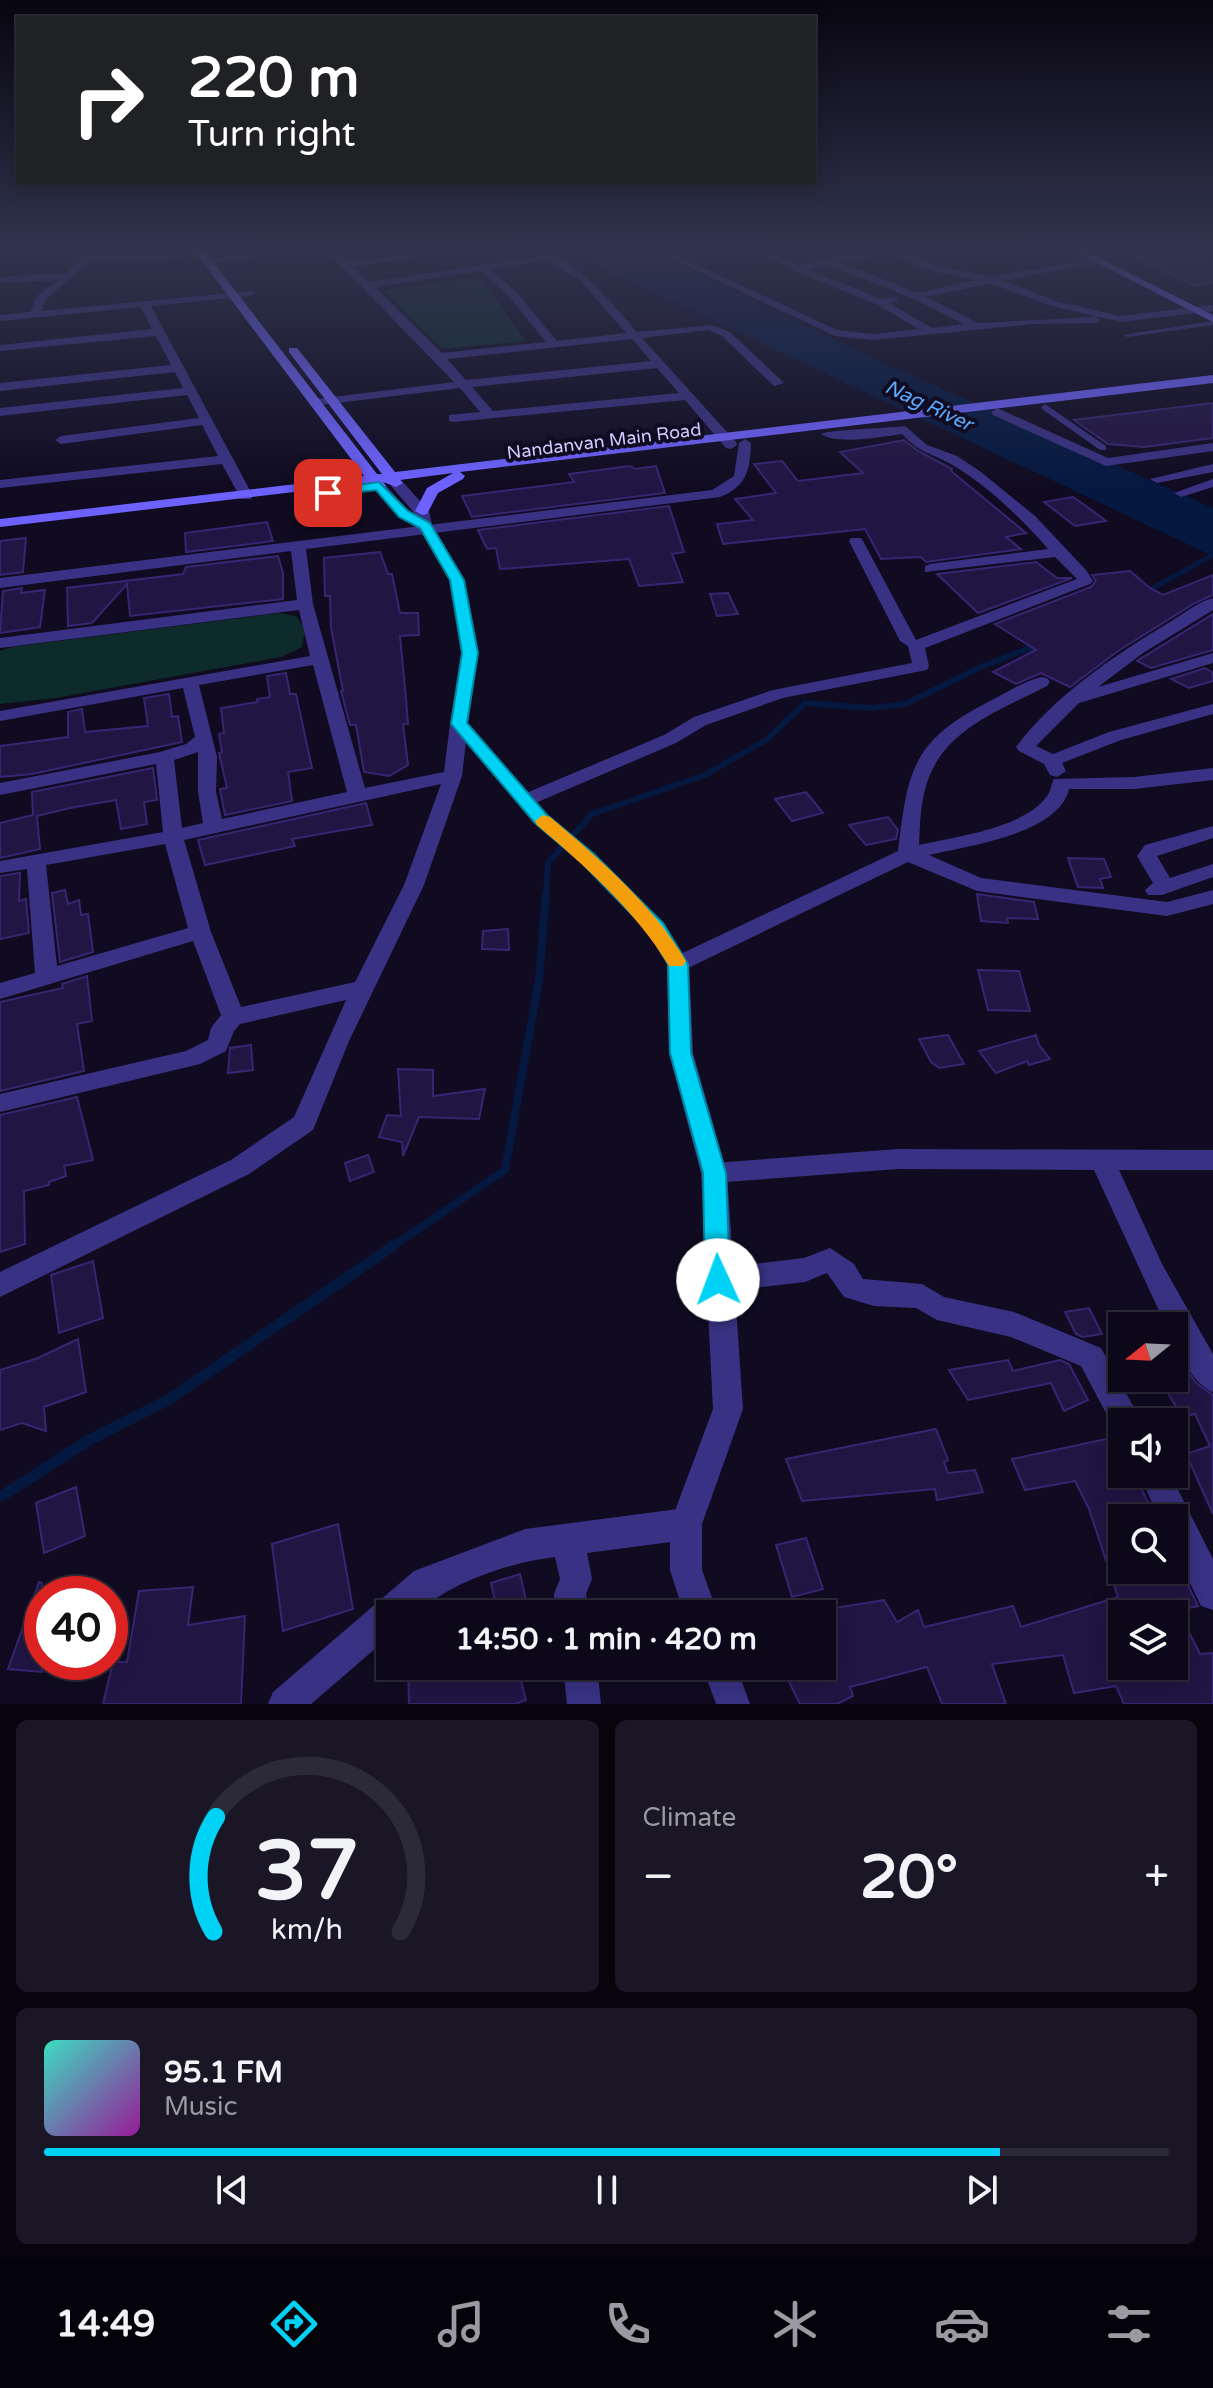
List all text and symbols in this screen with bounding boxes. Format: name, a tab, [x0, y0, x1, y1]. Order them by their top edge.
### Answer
text: 220 m	[188, 45, 359, 112]
icon: right	[56, 48, 160, 152]
text: Turn right	[188, 113, 355, 156]
water label: Nag River	[881, 375, 978, 438]
street label: Nandanvan Main Road	[505, 418, 703, 464]
pin	[294, 459, 362, 527]
icon: arrive	[306, 471, 350, 515]
position arrow	[676, 1238, 760, 1322]
north arrow	[1108, 1312, 1188, 1392]
map controls	[1108, 1312, 1188, 1680]
button: sound	[1108, 1408, 1188, 1488]
button: search	[1108, 1504, 1188, 1584]
speed limit sign: 40	[24, 1576, 128, 1680]
button: layers	[1108, 1600, 1188, 1680]
text: 14:50 · 1 min · 420 m	[455, 1621, 757, 1658]
text: Climate	[643, 1802, 736, 1833]
text: 37	[255, 1822, 359, 1922]
text: 20°	[860, 1842, 958, 1914]
text: −	[643, 1851, 674, 1904]
text: +	[1144, 1851, 1169, 1904]
text: km/h	[271, 1913, 343, 1947]
text: 95.1 FM	[164, 2054, 283, 2091]
text: Music	[164, 2091, 237, 2122]
icon: previous	[210, 2168, 254, 2212]
icon: pause	[585, 2168, 629, 2212]
icon: next	[960, 2168, 1004, 2212]
icon: directions	[266, 2296, 322, 2352]
icon: music	[433, 2296, 489, 2352]
icon: phone	[600, 2296, 656, 2352]
icon: climate	[767, 2296, 823, 2352]
icon: car	[934, 2296, 990, 2352]
icon: filters	[1101, 2296, 1157, 2352]
text: 14:49	[56, 2303, 155, 2346]

